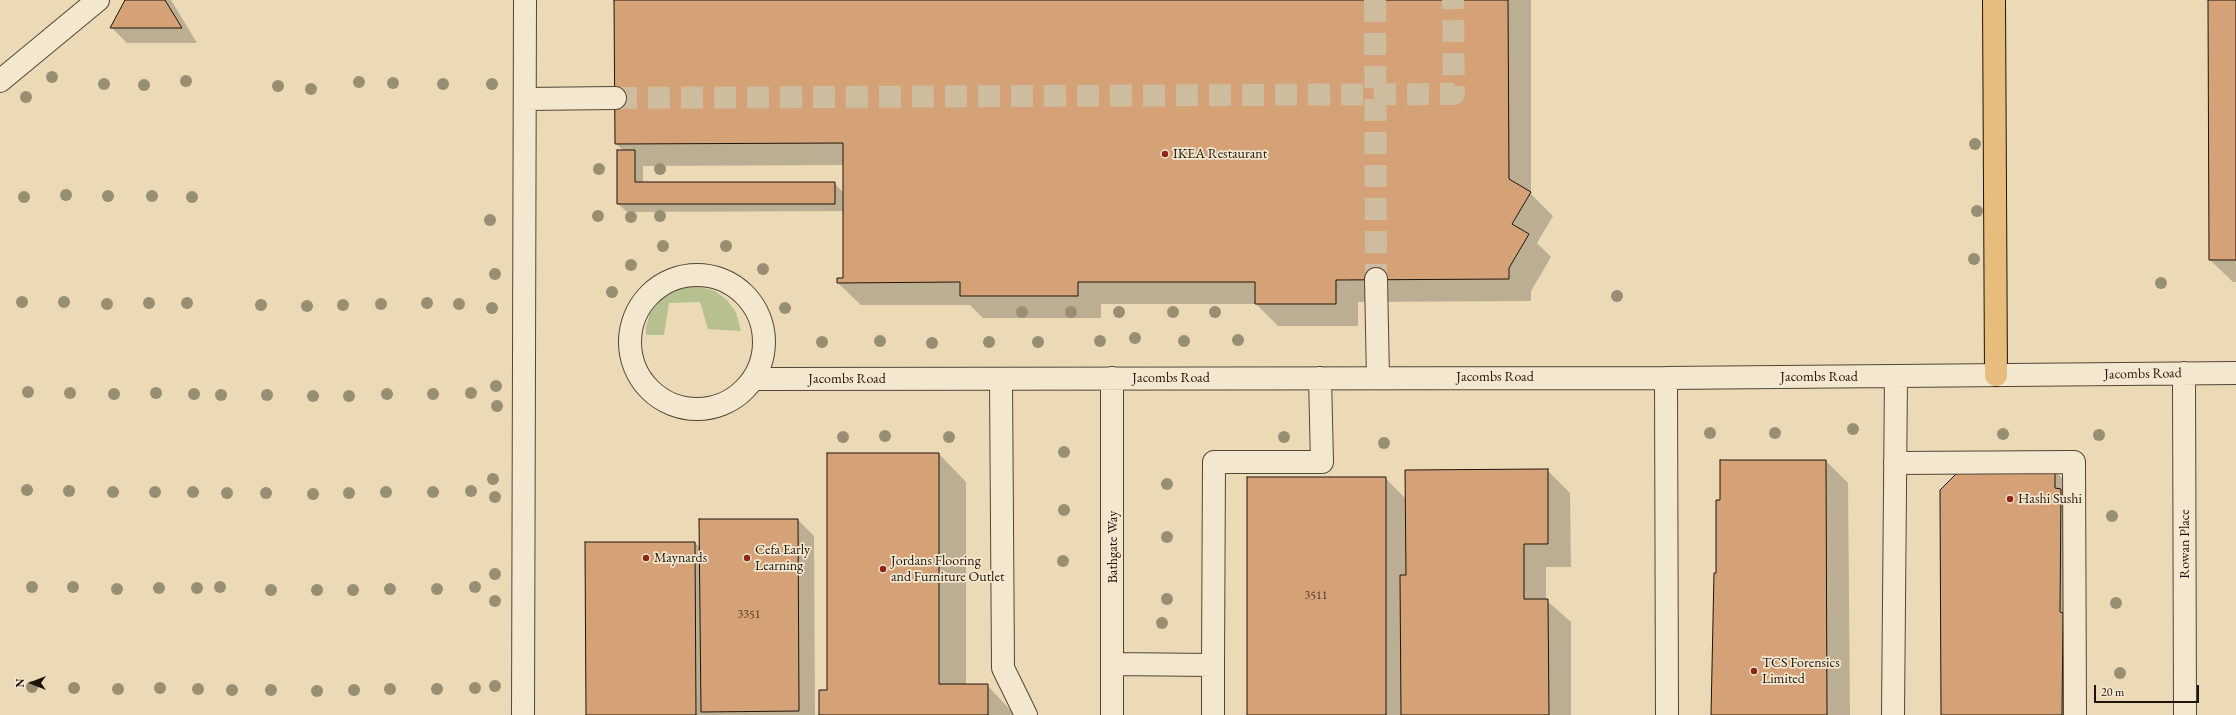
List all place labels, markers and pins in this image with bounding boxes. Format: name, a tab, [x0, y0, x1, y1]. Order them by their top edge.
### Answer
place label: IKEA Restaurant	[1173, 146, 1267, 162]
marker: IKEA Restaurant	[1160, 149, 1170, 159]
place label: Hashi Sushi	[2018, 491, 2082, 507]
marker: Hashi Sushi	[2005, 494, 2015, 504]
place label: Cefa Early Learning	[755, 542, 810, 574]
place label: Maynards	[654, 550, 707, 566]
marker: Maynards	[641, 553, 651, 563]
marker: Cefa Early Learning	[742, 553, 752, 563]
place label: Jordans Flooring and Furniture Outlet	[891, 553, 1004, 586]
marker: Jordans Flooring and Furniture Outlet	[878, 564, 888, 574]
place label: TCS Forensics Limited	[1762, 655, 1840, 688]
marker: TCS Forensics Limited	[1749, 666, 1759, 676]

